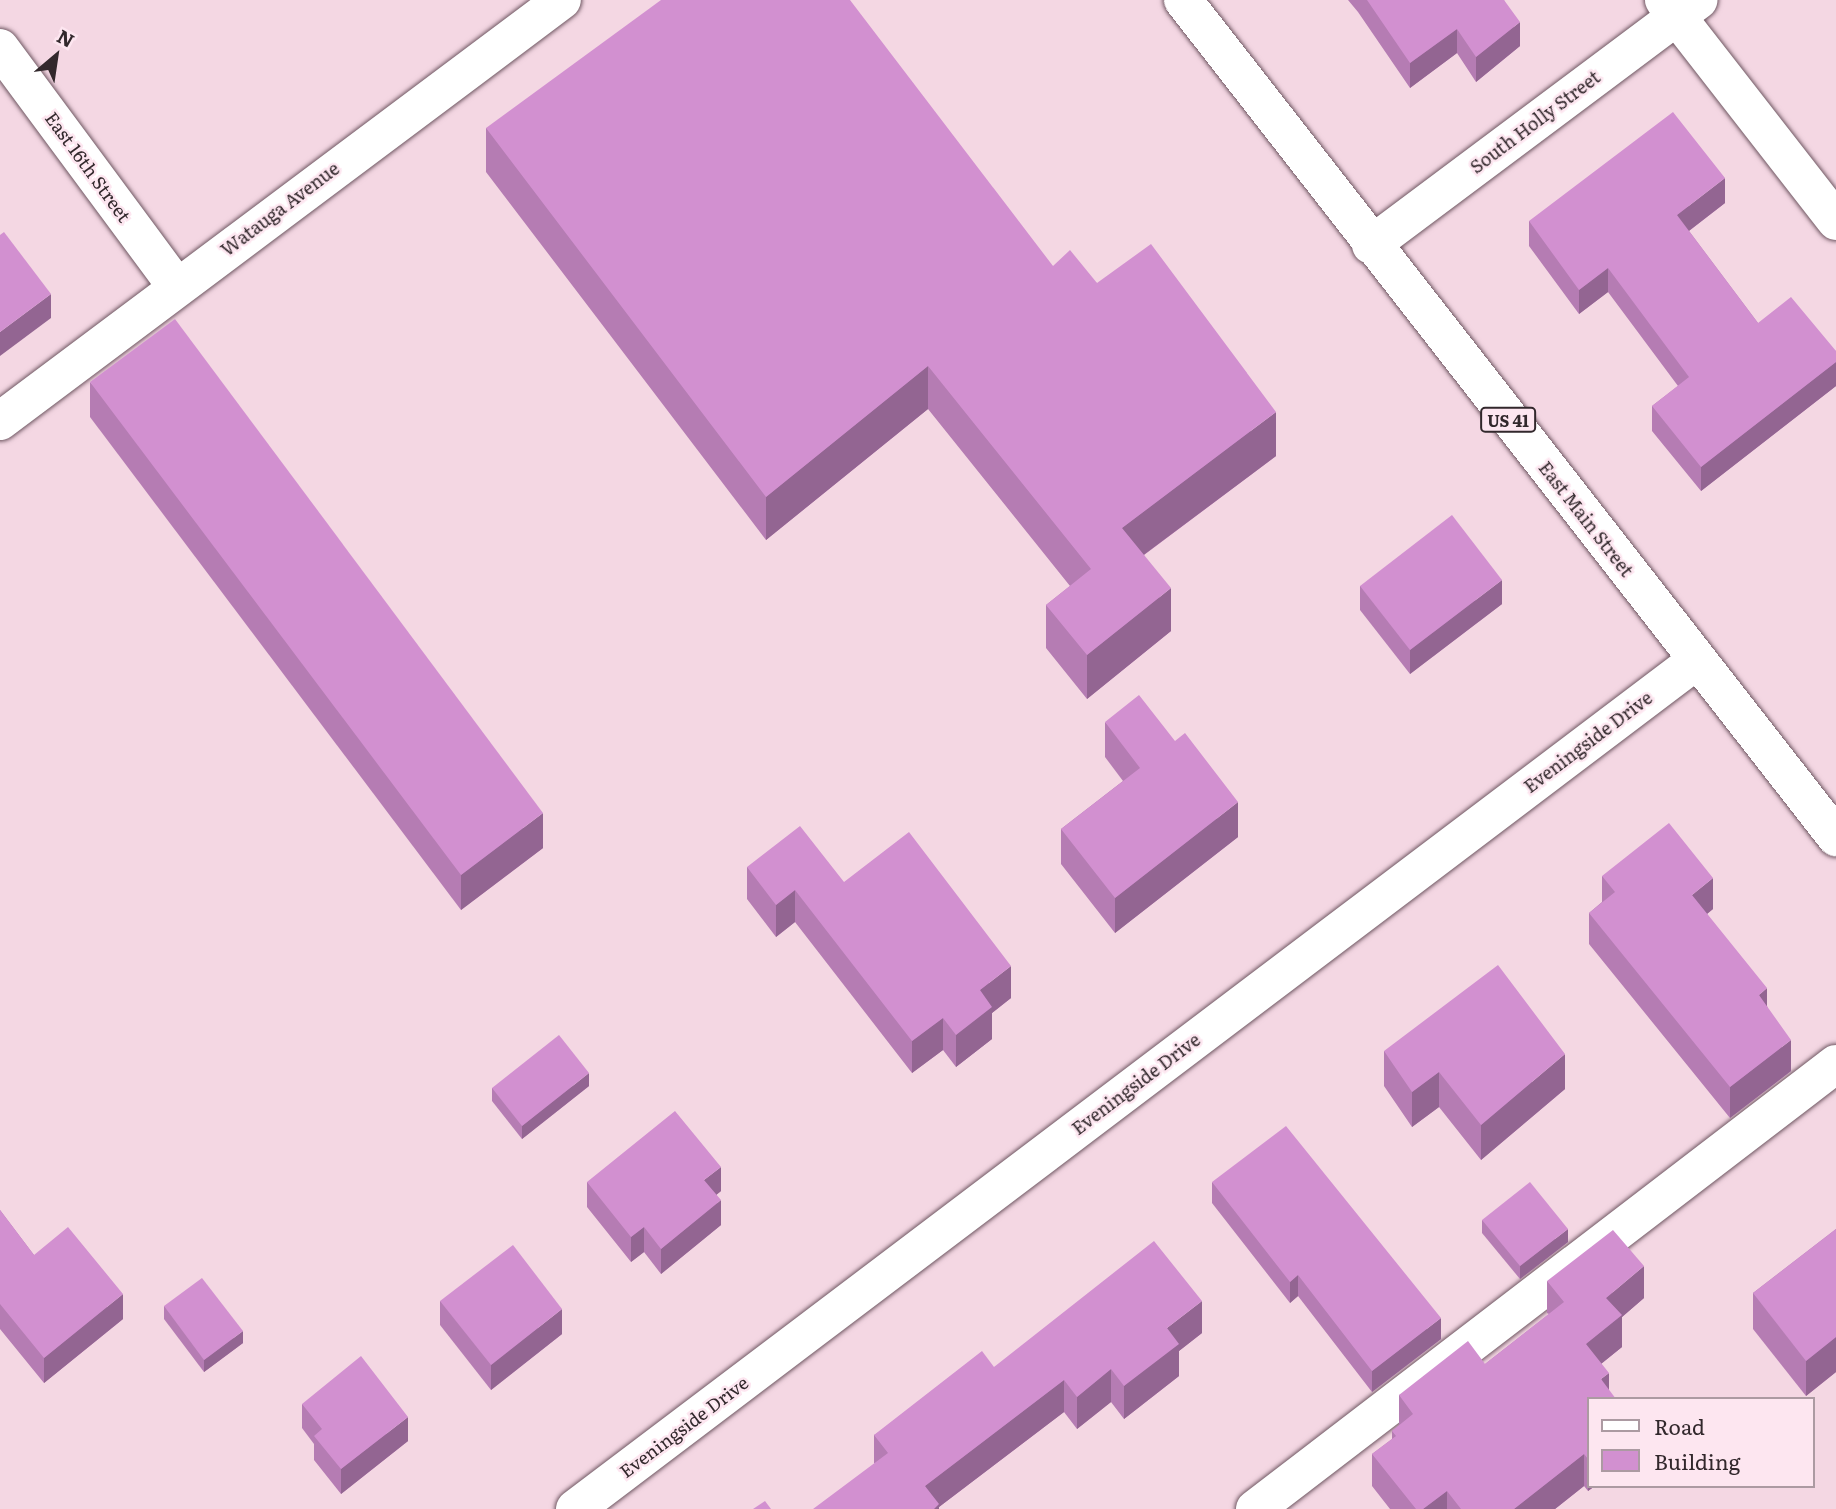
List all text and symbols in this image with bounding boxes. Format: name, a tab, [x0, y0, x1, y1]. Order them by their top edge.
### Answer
north arrow	[21, 21, 91, 91]
text: N	[52, 22, 80, 54]
street label: South Holly Street	[1466, 66, 1604, 178]
street label: East 16th Street	[41, 108, 135, 226]
street label: Watauga Avenue	[217, 157, 343, 261]
road number: US 41	[1480, 408, 1536, 432]
street label: East Main Street	[1534, 457, 1638, 581]
street label: Eveningside Drive	[1520, 687, 1656, 797]
street label: Eveningside Drive	[1068, 1029, 1204, 1139]
street label: Eveningside Drive	[616, 1372, 752, 1482]
legend	[1588, 1397, 1815, 1488]
text: Road	[1654, 1410, 1705, 1441]
text: Building	[1654, 1445, 1740, 1476]

